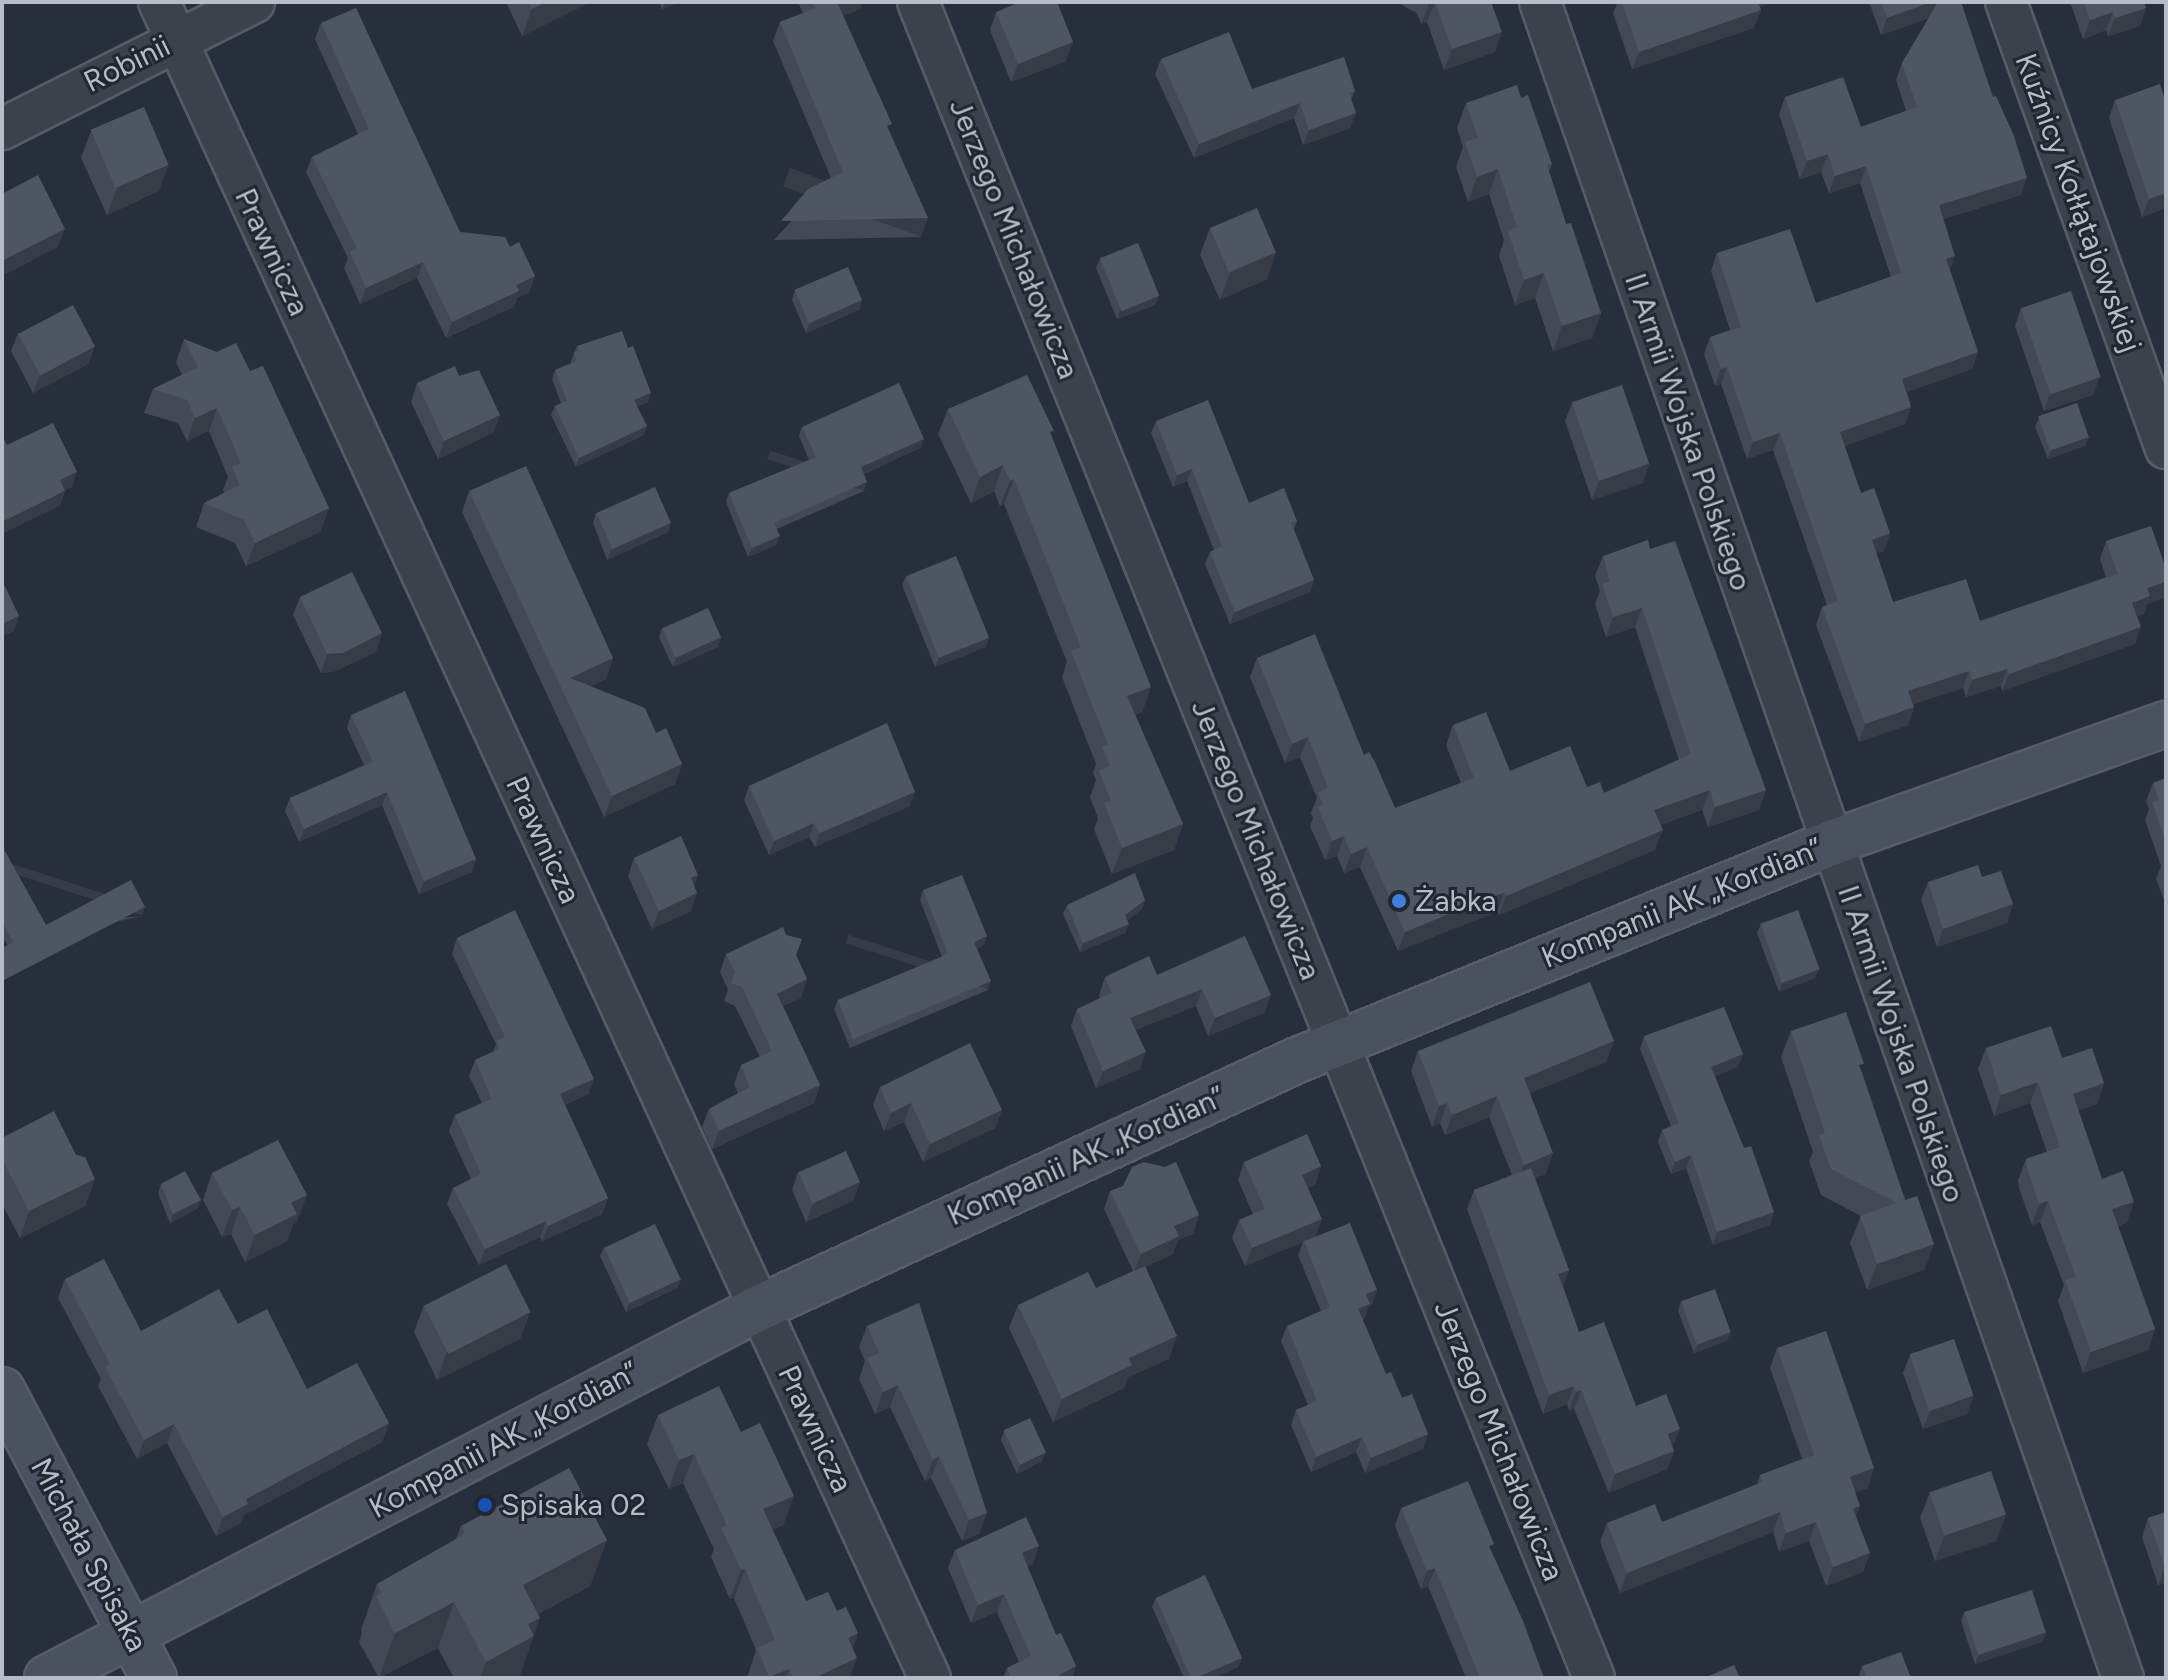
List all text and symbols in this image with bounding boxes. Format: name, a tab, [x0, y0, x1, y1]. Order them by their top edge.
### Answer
street label: Robinii	[78, 28, 176, 100]
street label: Kuźnicy Kołłątajowskiej	[2007, 49, 2149, 357]
street label: Jerzego Michałowicza	[941, 94, 1087, 384]
street label: Prawnicza	[227, 183, 317, 321]
street label: II Armii Wojska Polskiego	[1617, 269, 1759, 595]
street label: Jerzego Michałowicza	[1183, 695, 1329, 985]
street label: Prawnicza	[498, 771, 588, 909]
street label: Kompanii AK „Kordian”	[1536, 830, 1828, 976]
street label: II Armii Wojska Polskiego	[1830, 881, 1972, 1207]
place label: Żabka	[1415, 883, 1497, 919]
marker: Żabka	[1390, 892, 1408, 910]
street label: Kompanii AK „Kordian”	[942, 1079, 1230, 1233]
street label: Jerzego Michałowicza	[1426, 1296, 1572, 1586]
street label: Kompanii AK „Kordian”	[363, 1354, 645, 1526]
street label: Prawnicza	[770, 1360, 860, 1498]
street label: Michała Spisaka	[23, 1452, 155, 1658]
place label: Spisaka 02	[501, 1487, 646, 1523]
marker: Spisaka 02	[476, 1496, 494, 1514]

